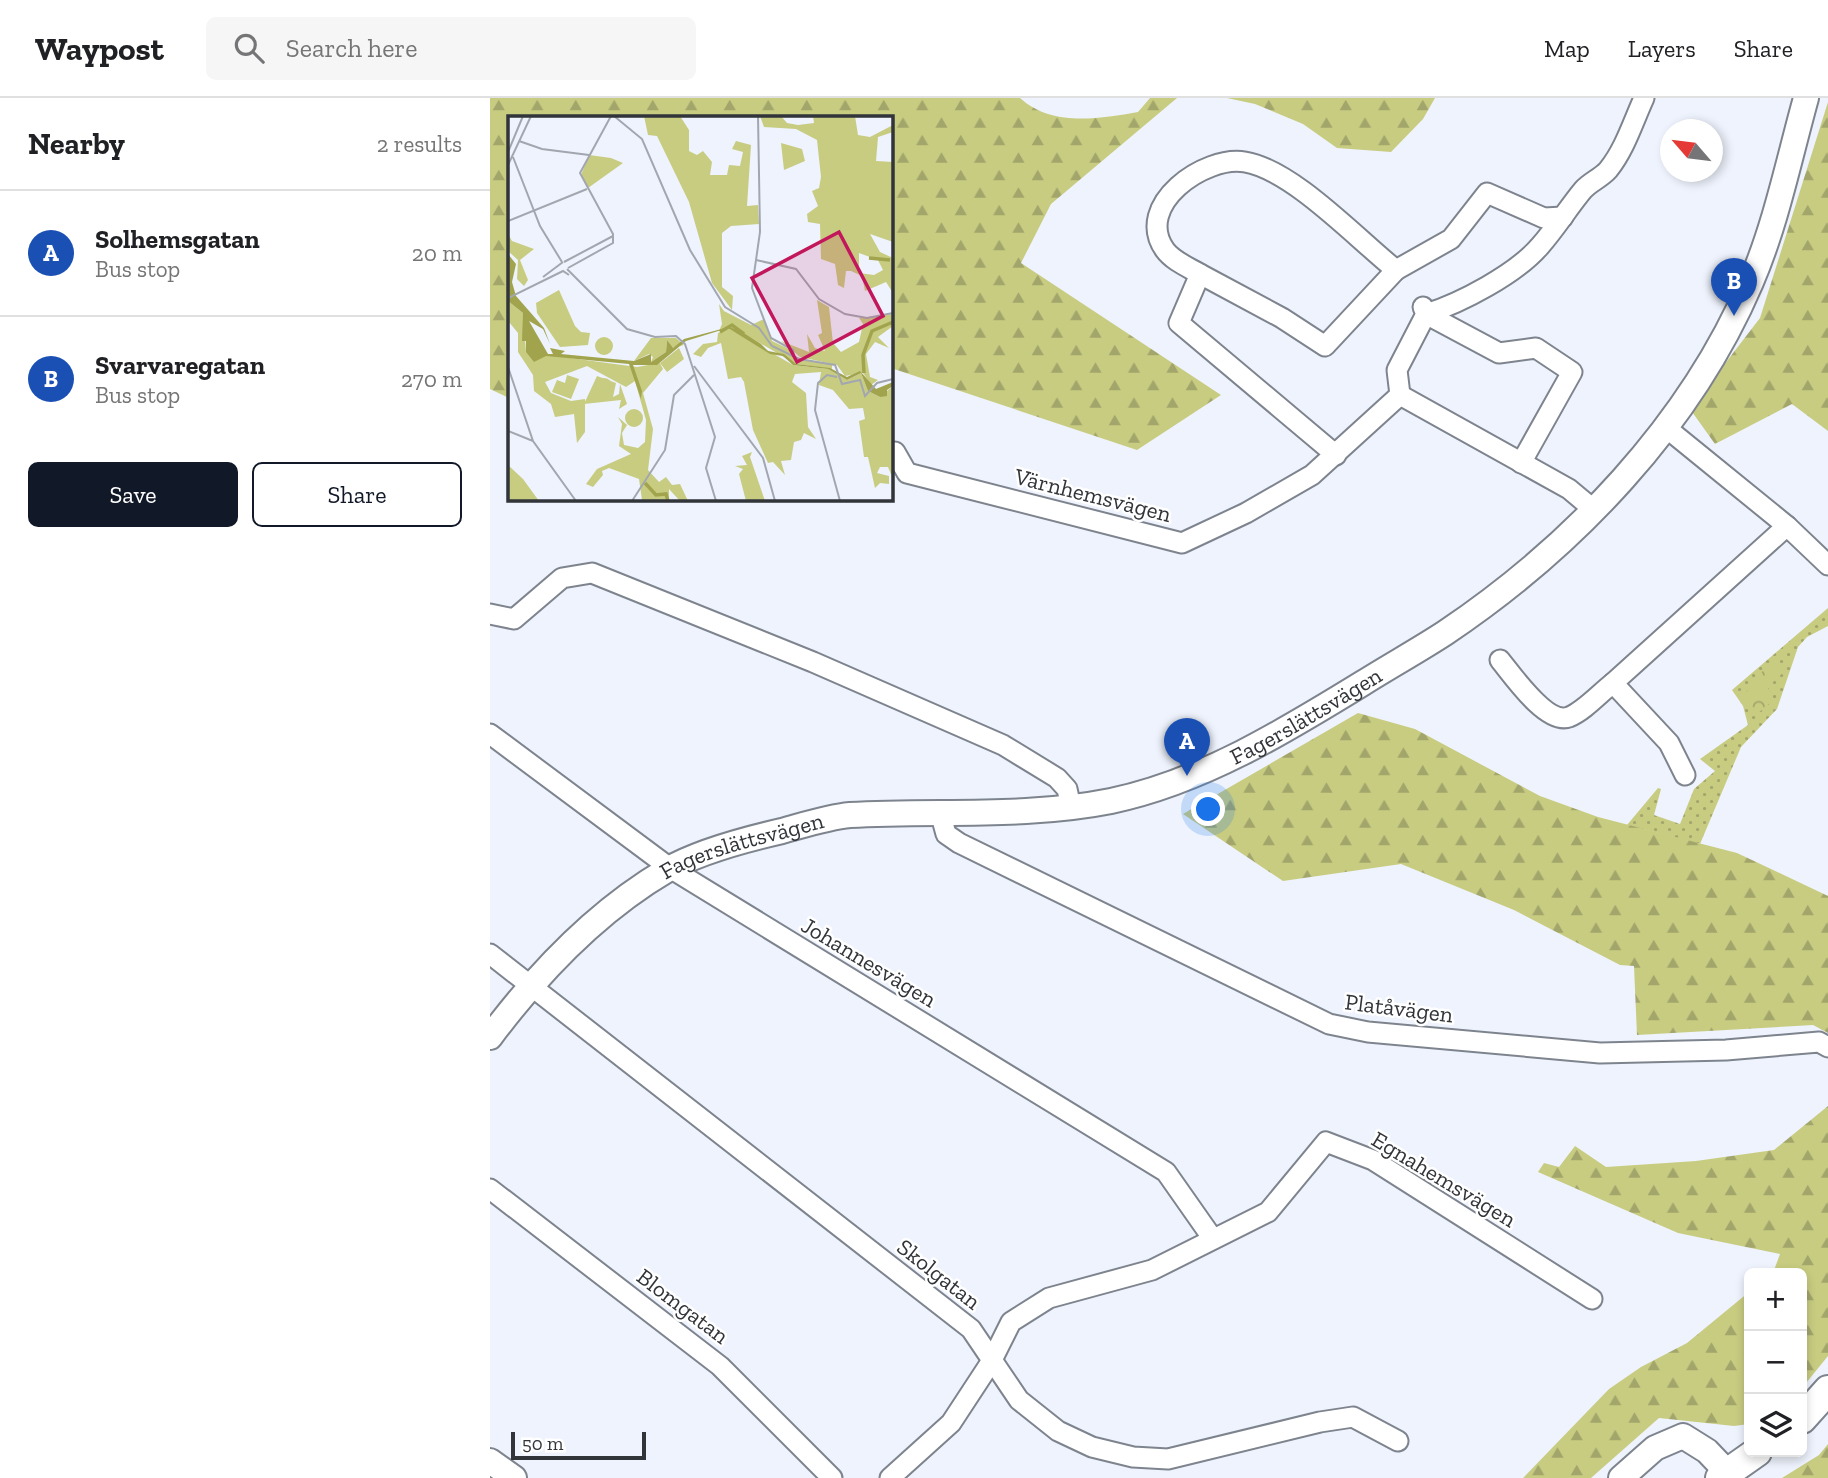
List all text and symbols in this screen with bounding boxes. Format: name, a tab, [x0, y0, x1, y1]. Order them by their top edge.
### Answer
search box	[206, 17, 696, 80]
text: Waypost	[35, 29, 164, 68]
icon: search	[230, 29, 268, 67]
text: Search here	[286, 32, 418, 64]
text: Map	[1544, 34, 1590, 63]
text: Layers	[1628, 34, 1696, 63]
text: Share	[1734, 34, 1793, 63]
inset map	[508, 116, 892, 500]
north arrow	[1660, 119, 1723, 182]
text: Nearby	[28, 126, 125, 162]
text: 2 results	[377, 130, 462, 158]
text: Solhemsgatan	[95, 223, 260, 255]
text: A	[43, 239, 59, 267]
text: 20 m	[412, 239, 462, 267]
text: Bus stop	[95, 255, 180, 283]
pin: B	[1711, 258, 1757, 316]
text: Svarvaregatan	[95, 349, 265, 381]
text: B	[44, 365, 58, 393]
text: 270 m	[401, 365, 462, 393]
text: Bus stop	[95, 381, 180, 409]
button: Save	[28, 462, 238, 527]
button: Share	[252, 462, 462, 527]
street label: Värnhemsvägen	[1011, 462, 1174, 528]
street label: Fagerslättsvägen	[1225, 661, 1387, 771]
pin: A	[1164, 718, 1210, 776]
your location	[1191, 792, 1225, 826]
street label: Fagerslättsvägen	[655, 806, 827, 885]
street label: Johannesvägen	[796, 911, 942, 1013]
street label: Platåvägen	[1343, 987, 1455, 1029]
street label: Egnahemsvägen	[1367, 1125, 1521, 1233]
street label: Skolgatan	[892, 1233, 986, 1315]
street label: Blomgatan	[631, 1262, 735, 1350]
map controls	[1744, 1268, 1807, 1457]
button: +	[1744, 1268, 1807, 1331]
button: −	[1744, 1331, 1807, 1394]
button: layers	[1744, 1394, 1807, 1457]
scale bar	[511, 1429, 646, 1461]
text: 50 m	[522, 1432, 563, 1455]

